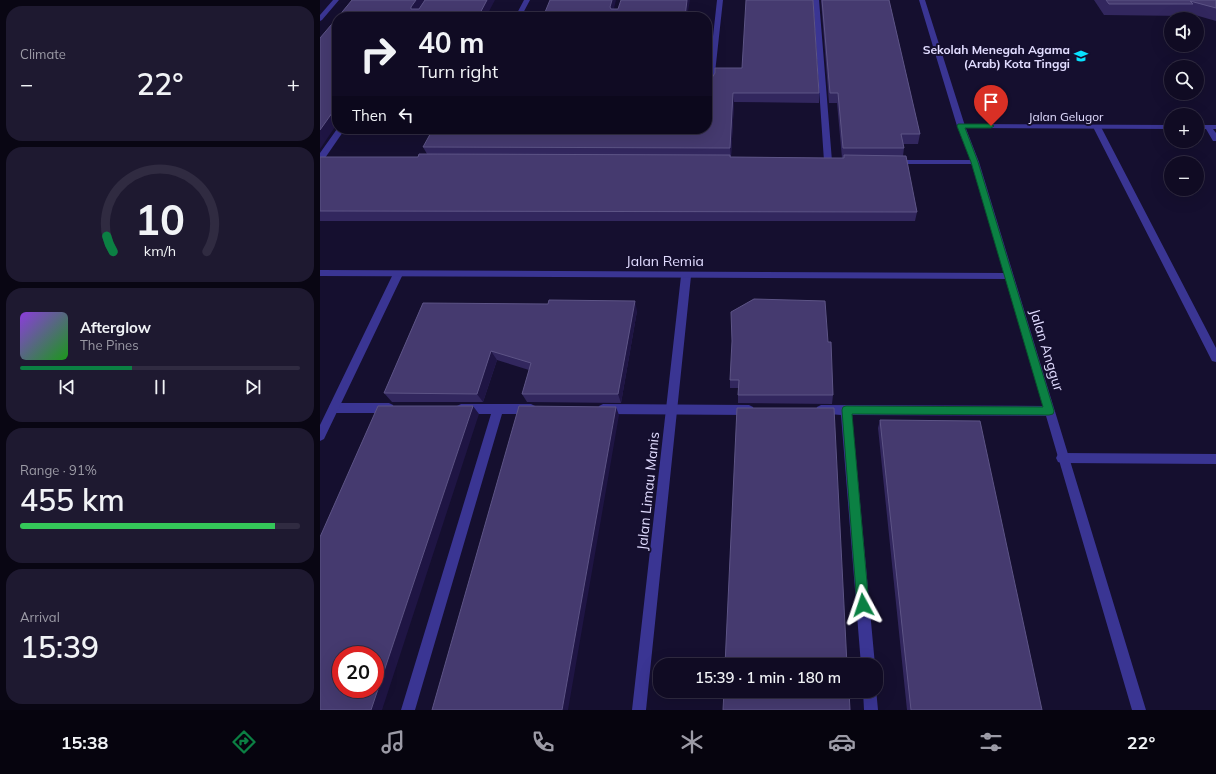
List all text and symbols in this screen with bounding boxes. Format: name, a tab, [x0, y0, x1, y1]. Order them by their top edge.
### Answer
map controls	[1164, 12, 1204, 196]
button: sound	[1164, 12, 1204, 52]
text: 40 m	[418, 25, 484, 60]
icon: right	[352, 28, 404, 80]
place label: Sekolah Menegah Agama (Arab) Kota Tinggi	[923, 42, 1070, 71]
text: Climate	[20, 46, 66, 62]
school or university icon: Sekolah Menegah Agama (Arab) Kota Tinggi	[1073, 48, 1089, 64]
text: Turn right	[418, 60, 498, 83]
button: search	[1164, 60, 1204, 100]
text: 22°	[136, 65, 184, 103]
text: −	[20, 70, 33, 98]
text: +	[287, 70, 300, 98]
pin	[974, 85, 1008, 126]
icon: arrive	[980, 91, 1002, 113]
icon: left	[395, 104, 417, 126]
text: Then	[352, 106, 387, 125]
button: +	[1164, 108, 1204, 148]
street label: Jalan Gelugor	[1029, 109, 1104, 124]
button: −	[1164, 156, 1204, 196]
text: 10	[135, 193, 185, 245]
text: km/h	[144, 242, 176, 260]
street label: Jalan Remia	[626, 252, 704, 270]
street label: Jalan Anggur	[1026, 307, 1068, 394]
text: Afterglow	[80, 318, 151, 337]
text: The Pines	[80, 337, 139, 353]
icon: previous	[56, 376, 78, 398]
icon: pause	[149, 376, 171, 398]
icon: next	[242, 376, 264, 398]
street label: Jalan Limau Manis	[633, 431, 663, 551]
text: Range · 91%	[20, 462, 97, 478]
text: 455 km	[20, 481, 125, 519]
position arrow	[842, 584, 884, 626]
text: Arrival	[20, 609, 60, 625]
text: 15:39	[20, 628, 99, 666]
speed limit sign: 20	[332, 646, 384, 698]
text: 15:39 · 1 min · 180 m	[695, 668, 841, 687]
icon: directions	[230, 728, 258, 756]
icon: music	[379, 728, 407, 756]
icon: phone	[529, 728, 557, 756]
icon: climate	[678, 728, 706, 756]
icon: car	[828, 728, 856, 756]
icon: filters	[977, 728, 1005, 756]
text: 15:38	[61, 731, 108, 754]
text: 22°	[1127, 731, 1155, 754]

